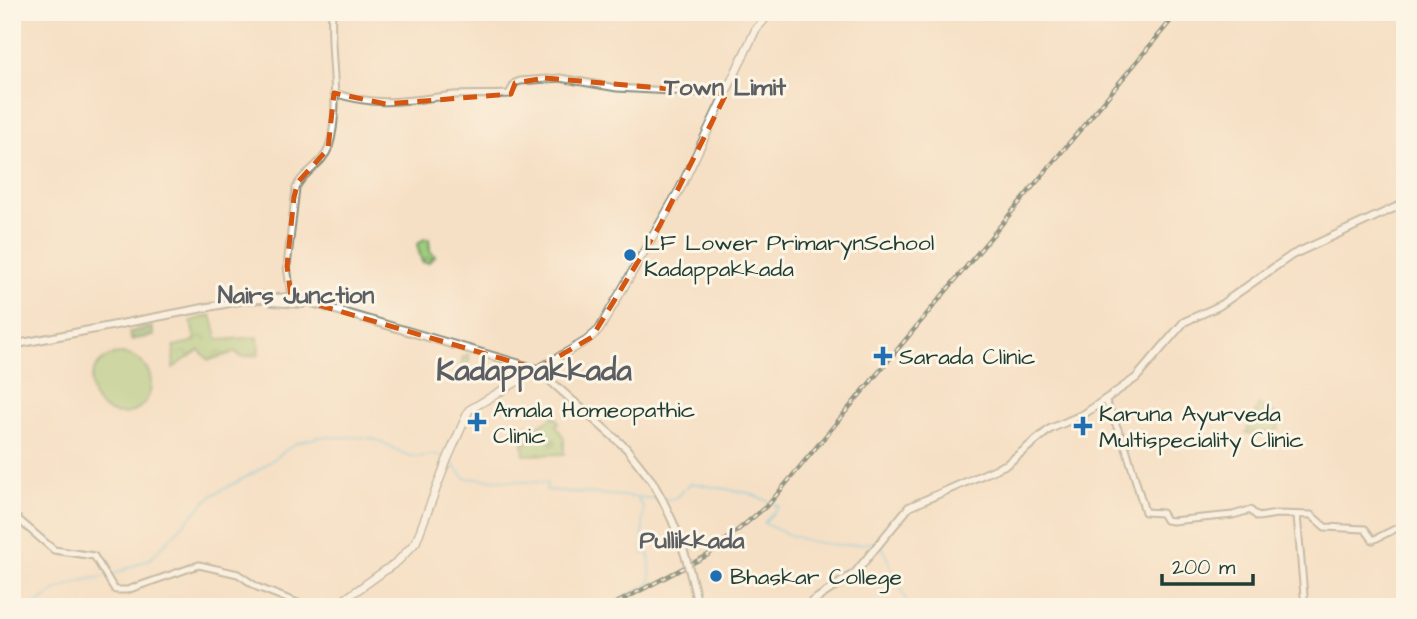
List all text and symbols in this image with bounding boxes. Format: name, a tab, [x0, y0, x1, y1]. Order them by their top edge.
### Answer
district label: Town Limit	[663, 71, 786, 105]
place label: LF Lower PrimarynSchool Kadappakkada	[644, 227, 934, 285]
marker: LF Lower PrimarynSchool Kadappakkada	[622, 247, 638, 263]
district label: Nairs Junction	[218, 279, 374, 313]
place label: Sarada Clinic	[899, 341, 1036, 373]
marker: Sarada Clinic	[873, 346, 893, 366]
district label: Kadappakkada	[436, 350, 632, 393]
place label: Amala Homeopathic Clinic	[493, 394, 695, 452]
place label: Karuna Ayurveda Multispeciality Clinic	[1099, 398, 1304, 457]
marker: Amala Homeopathic Clinic	[467, 412, 487, 432]
marker: Karuna Ayurveda Multispeciality Clinic	[1073, 416, 1093, 436]
district label: Pullikkada	[640, 524, 745, 558]
scale bar	[1162, 542, 1252, 586]
text: 200 m	[1172, 553, 1236, 582]
place label: Bhaskar College	[730, 561, 902, 594]
marker: Bhaskar College	[708, 568, 724, 584]

